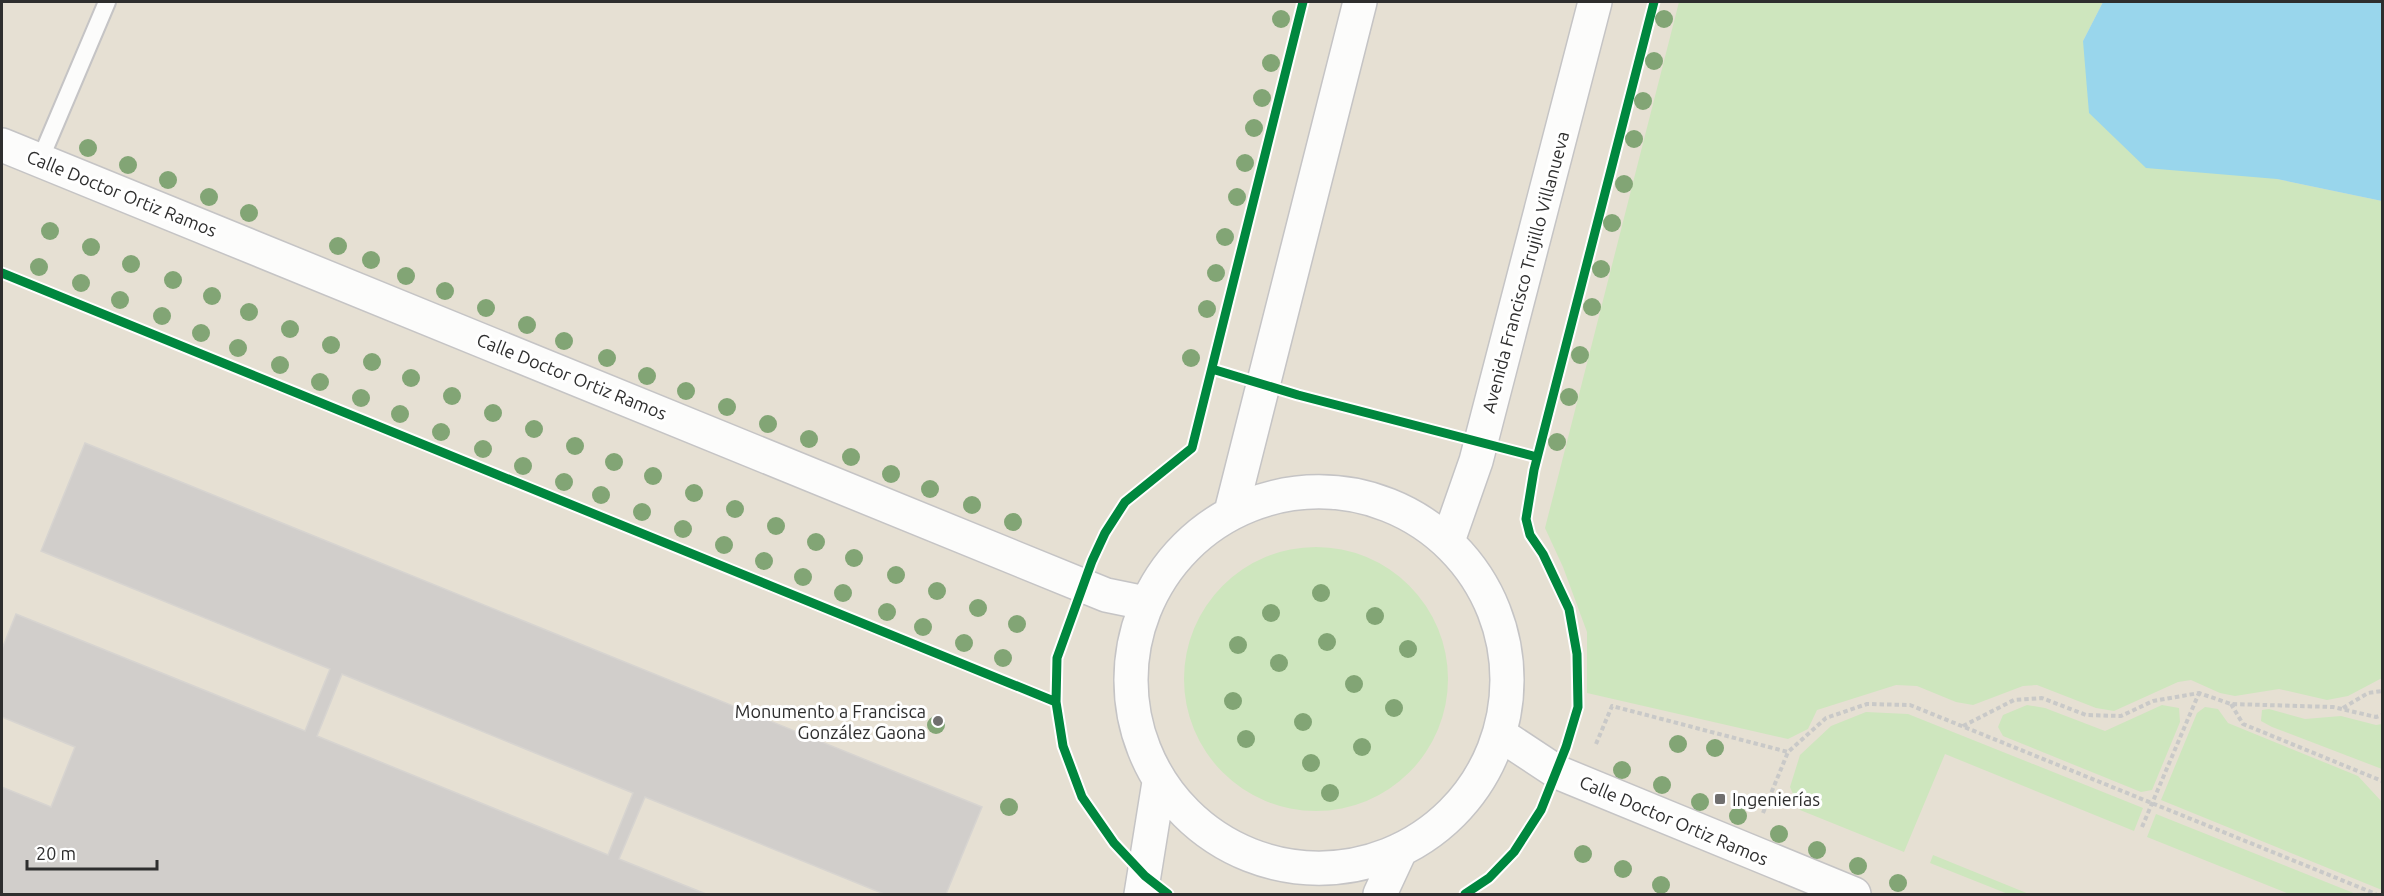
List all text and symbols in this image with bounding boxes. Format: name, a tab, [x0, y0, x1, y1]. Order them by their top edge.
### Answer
street label: Avenida Francisco Trujillo Villanueva	[1478, 129, 1572, 415]
street label: Calle Doctor Ortiz Ramos	[24, 146, 220, 240]
street label: Calle Doctor Ortiz Ramos	[474, 329, 670, 423]
place label: Monumento a Francisca González Gaona	[735, 701, 926, 742]
marker: Monumento a Francisca González Gaona	[931, 714, 945, 728]
street label: Calle Doctor Ortiz Ramos	[1577, 771, 1771, 869]
place label: Ingenierías	[1732, 789, 1820, 809]
marker: Ingenierías	[1713, 792, 1727, 806]
scale bar	[27, 833, 158, 871]
text: 20 m	[36, 843, 76, 863]

